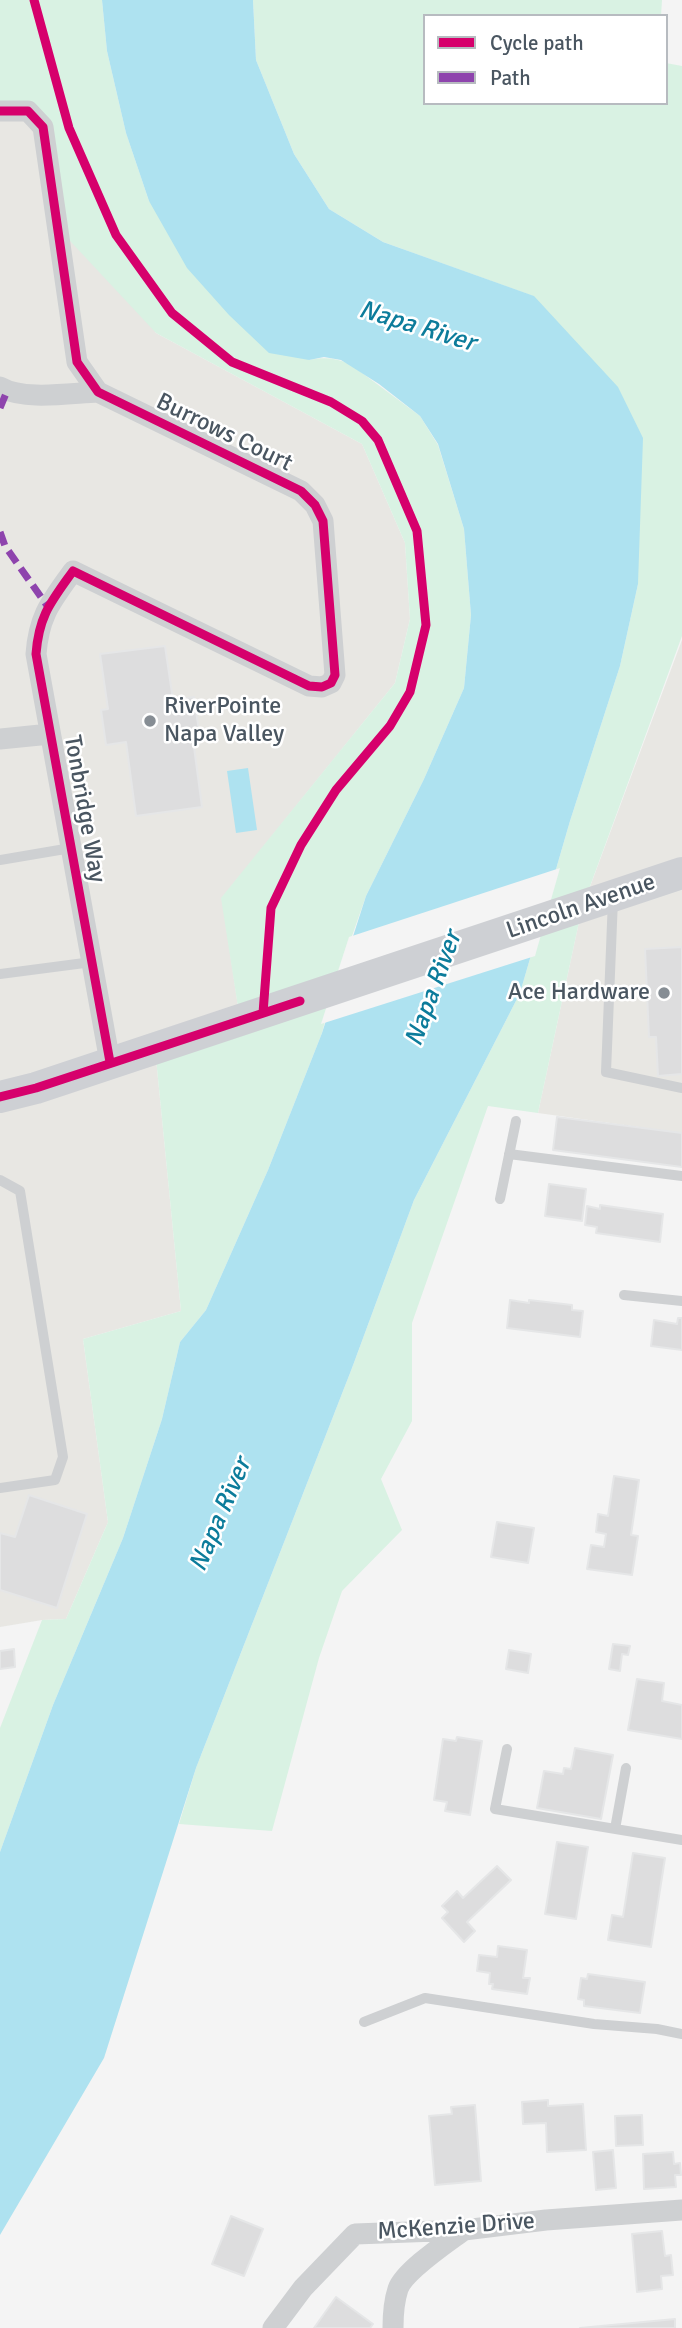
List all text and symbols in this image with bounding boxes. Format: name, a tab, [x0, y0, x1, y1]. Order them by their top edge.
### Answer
legend	[423, 14, 668, 105]
text: Cycle path	[490, 30, 584, 56]
text: Path	[490, 65, 531, 91]
water label: Napa River	[355, 295, 479, 359]
street label: Burrows Court	[151, 388, 297, 478]
place label: RiverPointe Napa Valley	[164, 693, 284, 749]
marker: RiverPointe Napa Valley	[142, 713, 158, 729]
street label: Tonbridge Way	[57, 733, 111, 885]
street label: Lincoln Avenue	[503, 868, 659, 946]
water label: Napa River	[399, 927, 469, 1051]
place label: Ace Hardware	[508, 979, 650, 1007]
marker: Ace Hardware	[656, 985, 672, 1001]
water label: Napa River	[183, 1454, 259, 1576]
street label: McKenzie Drive	[376, 2207, 536, 2247]

